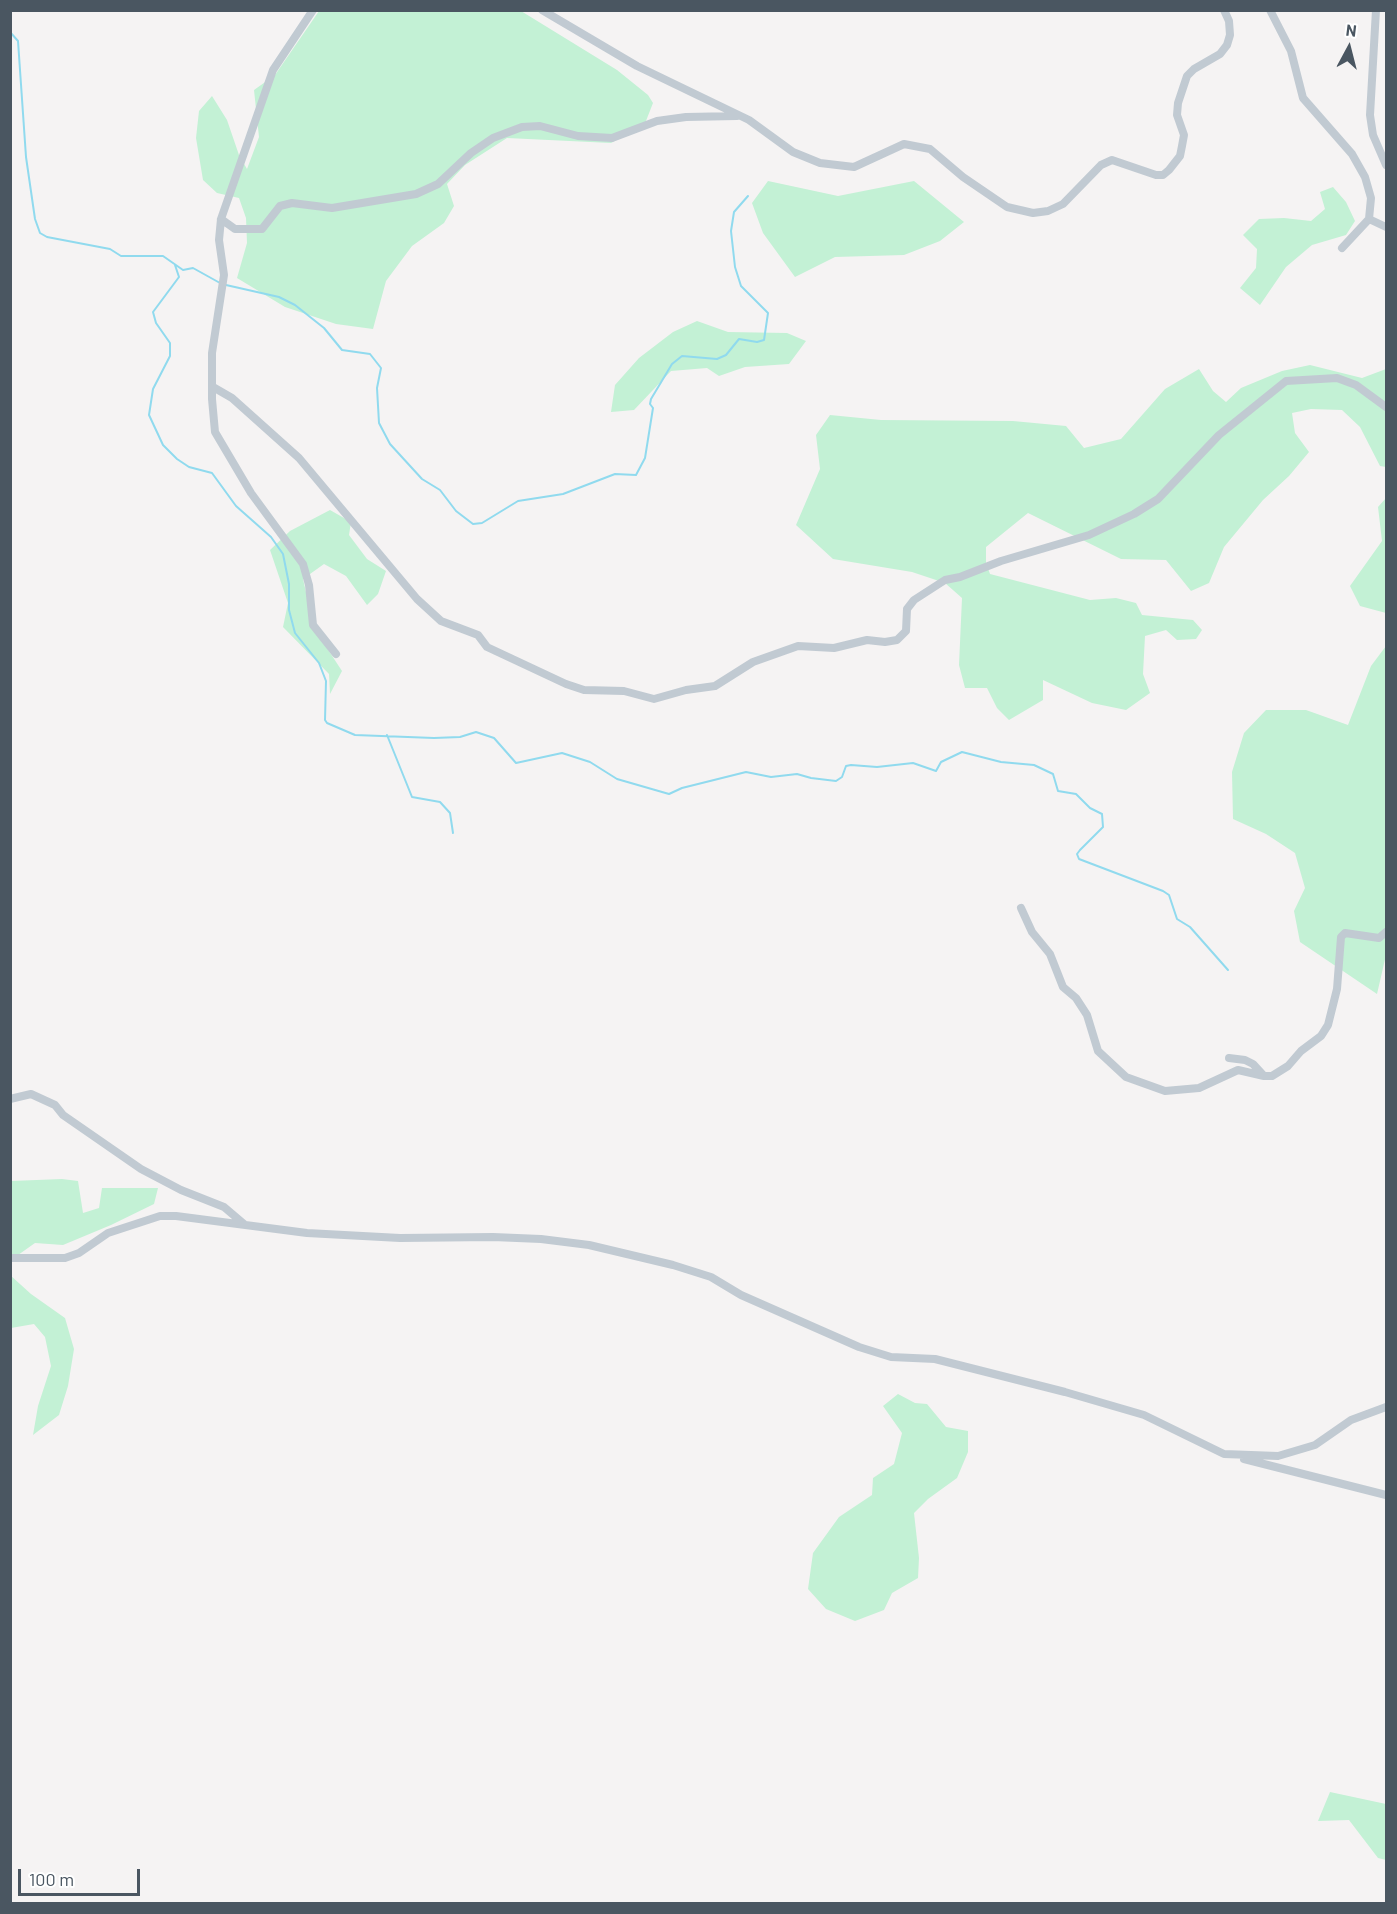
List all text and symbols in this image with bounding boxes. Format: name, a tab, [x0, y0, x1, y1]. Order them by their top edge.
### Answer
north arrow	[1319, 18, 1379, 78]
text: N	[1345, 20, 1358, 40]
scale bar	[21, 1857, 142, 1895]
text: 100 m	[29, 1868, 74, 1890]

